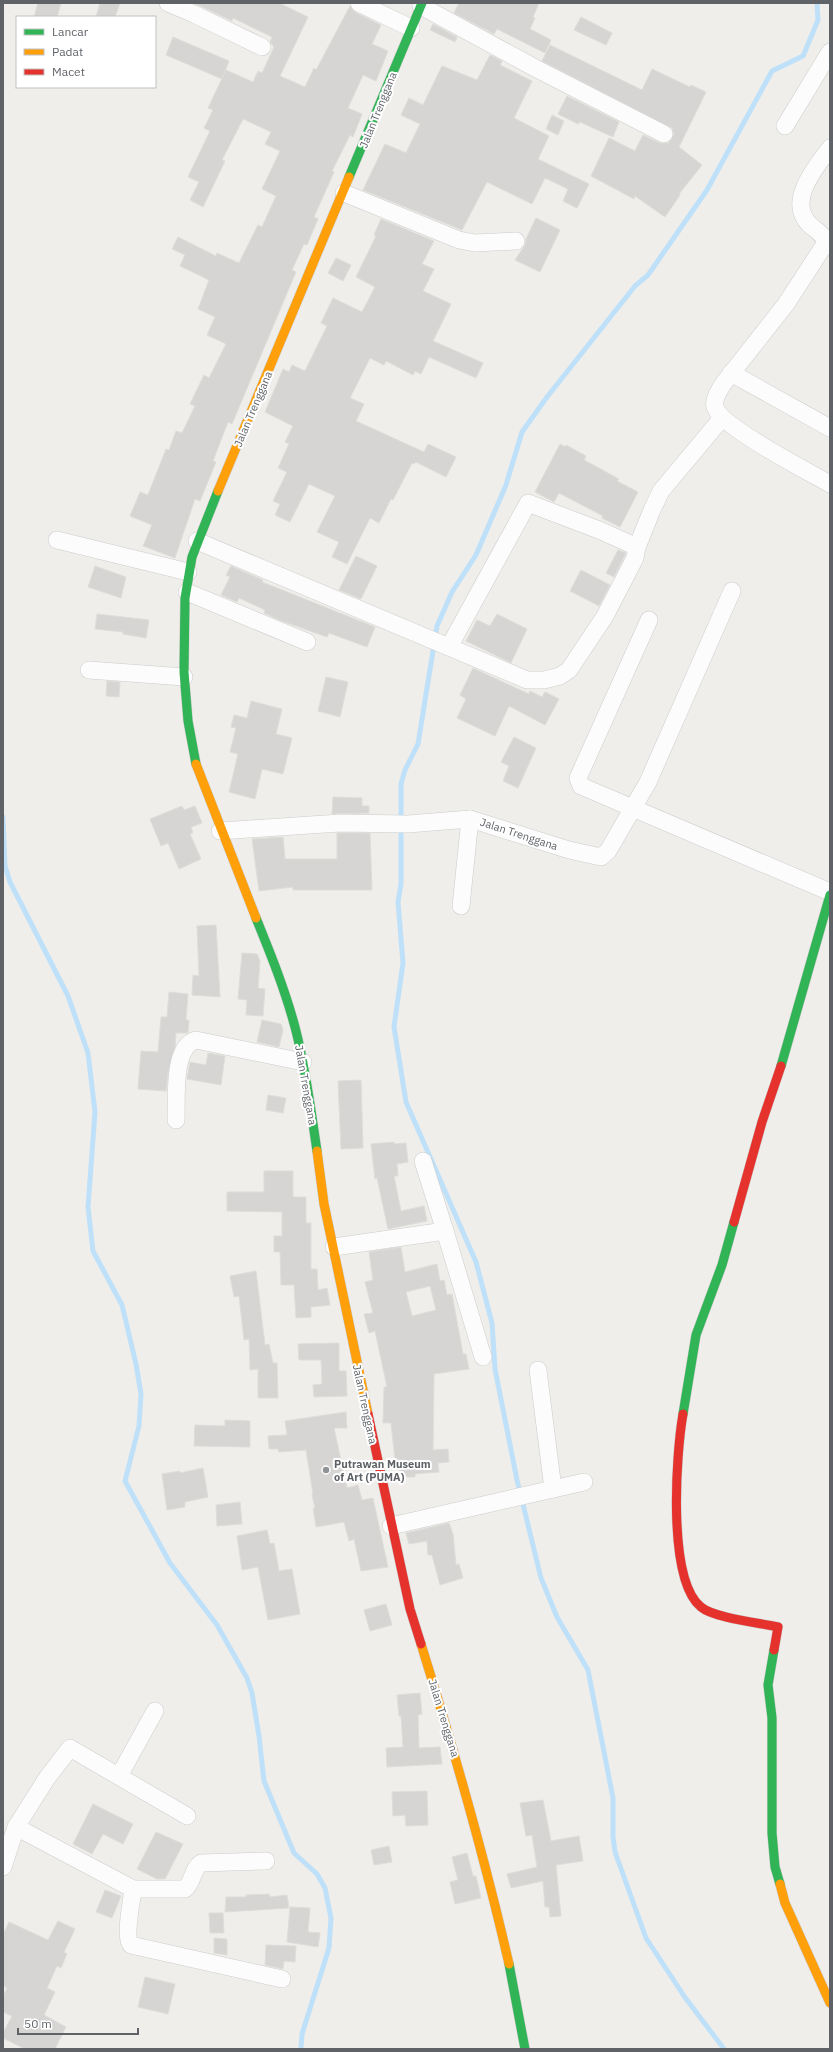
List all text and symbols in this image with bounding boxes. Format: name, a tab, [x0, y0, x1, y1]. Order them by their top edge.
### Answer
legend	[16, 16, 156, 88]
text: Lancar	[52, 24, 89, 39]
text: Padat	[52, 44, 83, 59]
text: Macet	[52, 64, 85, 79]
street label: Jalan Trenggana	[356, 70, 400, 150]
street label: Jalan Trenggana	[231, 369, 275, 449]
street label: Jalan Trenggana	[478, 815, 560, 853]
street label: Jalan Trenggana	[292, 1044, 320, 1126]
street label: Jalan Trenggana	[350, 1363, 380, 1445]
place label: Putrawan Museum of Art (PUMA)	[334, 1457, 431, 1484]
marker: Putrawan Museum of Art (PUMA)	[321, 1465, 331, 1475]
street label: Jalan Trenggana	[425, 1677, 463, 1759]
scale bar	[18, 2010, 138, 2036]
text: 50 m	[24, 2016, 52, 2031]

